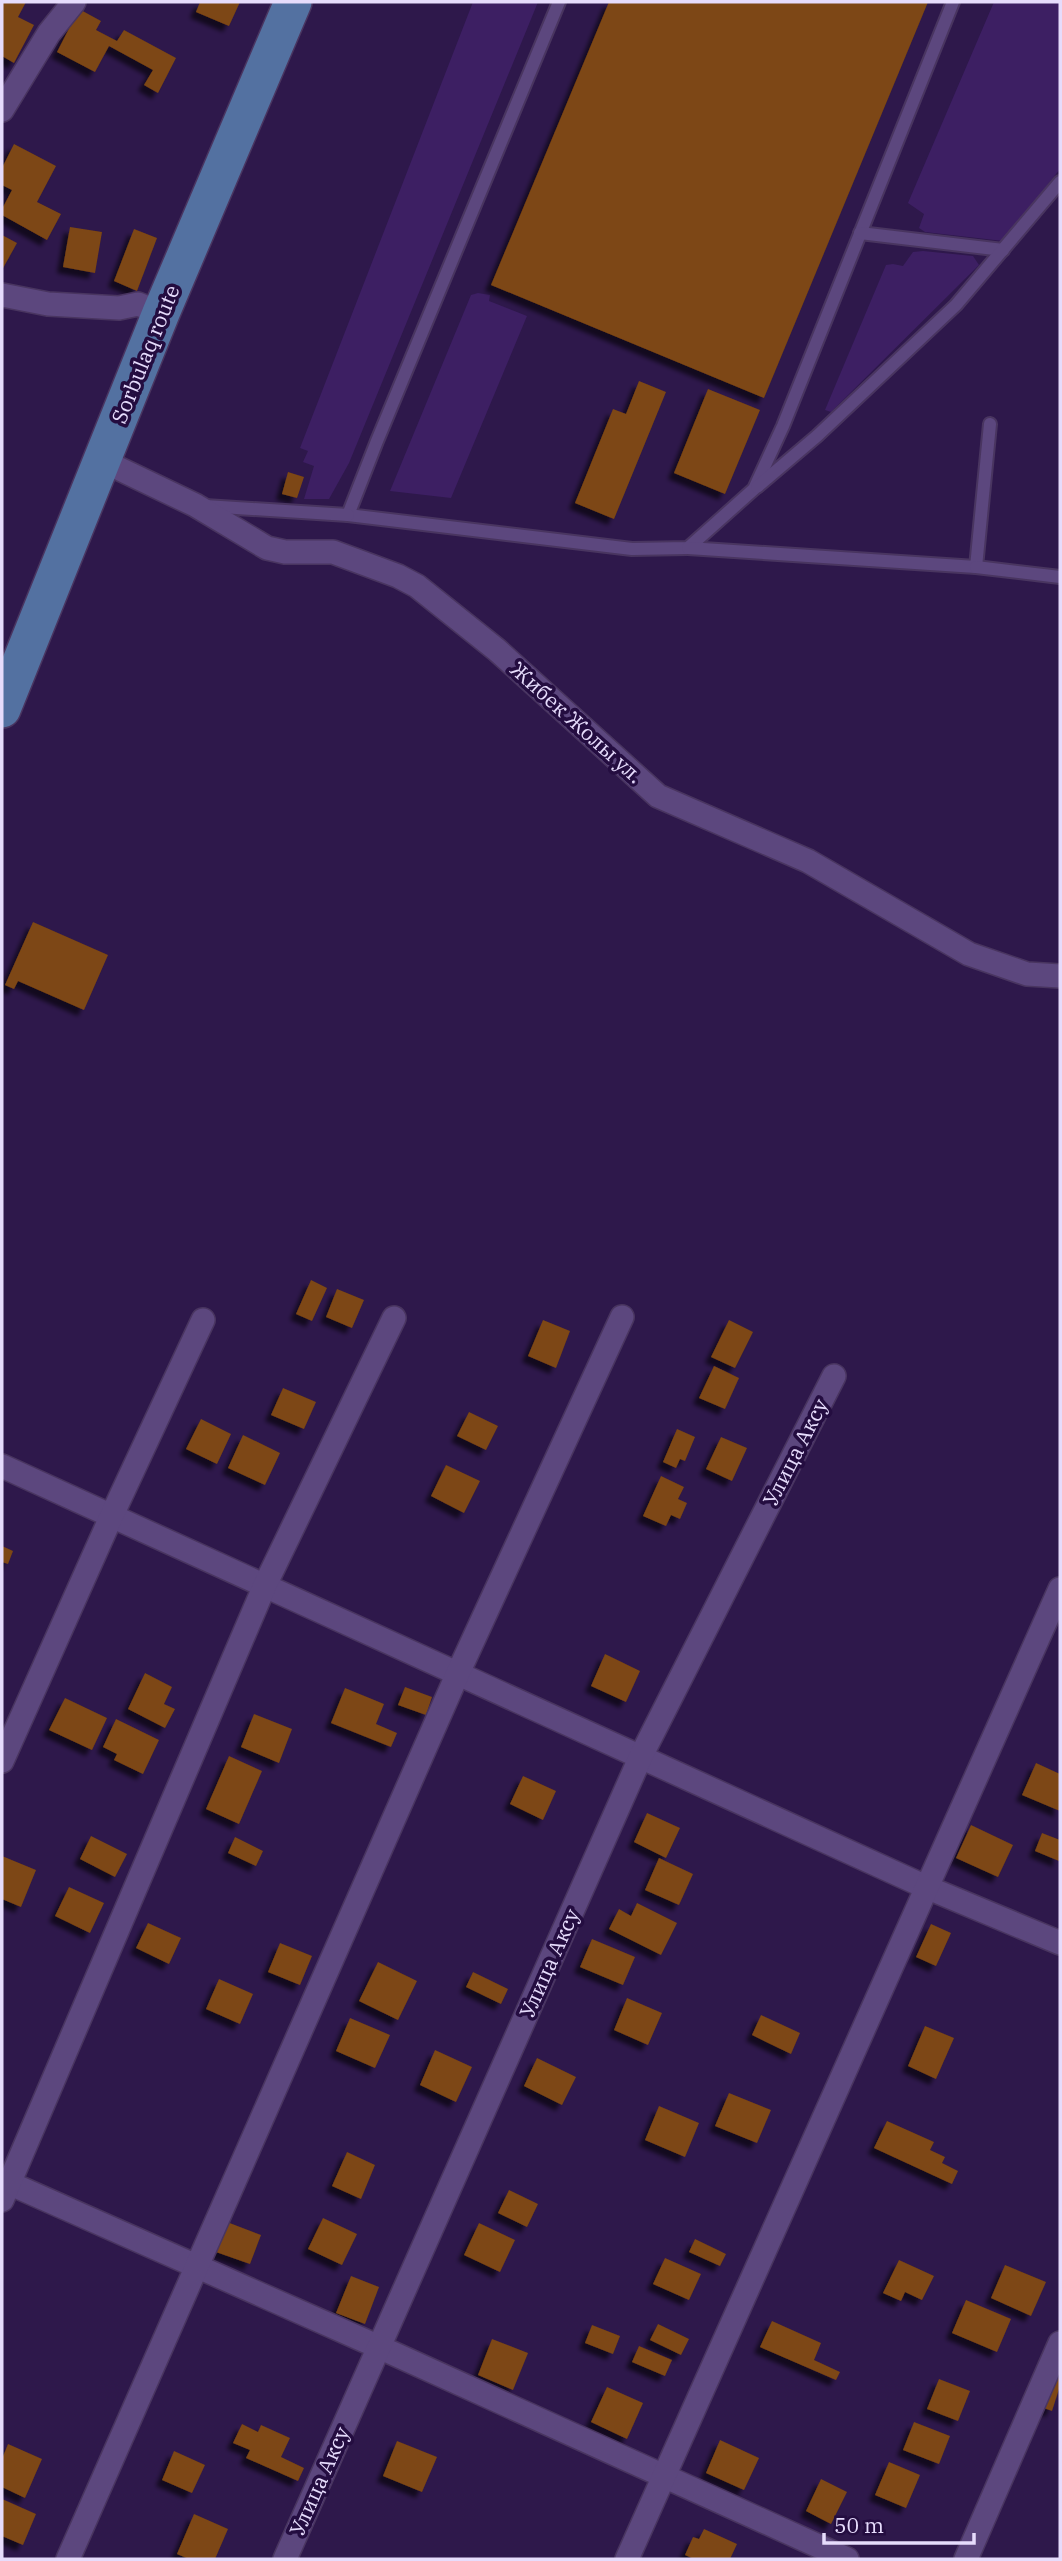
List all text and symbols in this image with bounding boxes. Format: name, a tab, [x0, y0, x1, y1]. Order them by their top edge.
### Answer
street label: Sorbulaq route	[104, 281, 186, 427]
street label: Жибек Жолы ул.	[505, 655, 649, 789]
street label: Улица Аксу	[756, 1393, 834, 1510]
street label: Улица Аксу	[512, 1903, 586, 2022]
street label: Улица Аксу	[282, 2421, 356, 2540]
scale bar	[824, 2502, 974, 2546]
text: 50 m	[834, 2511, 884, 2539]

